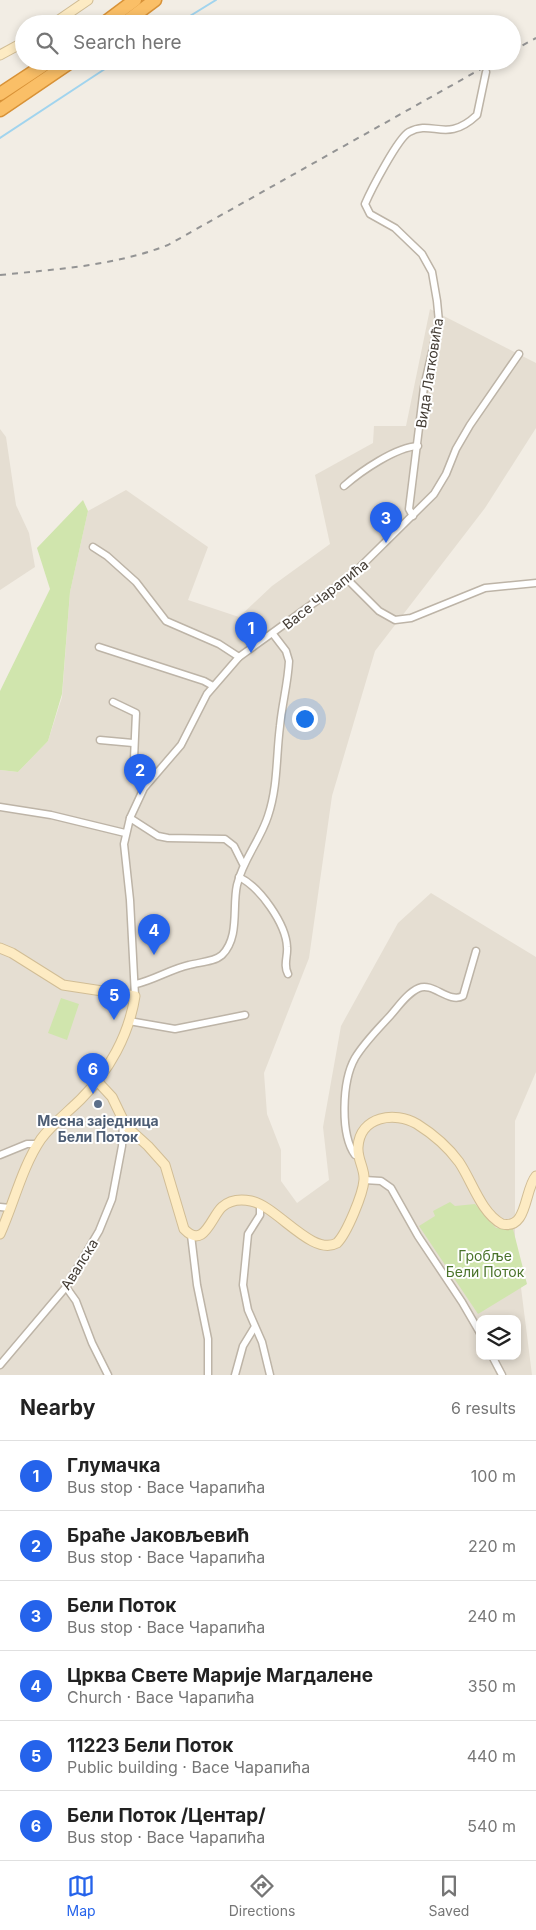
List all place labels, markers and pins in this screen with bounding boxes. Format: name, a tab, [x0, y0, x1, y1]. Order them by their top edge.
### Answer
pin: 3	[370, 502, 402, 543]
pin: 1	[235, 612, 267, 653]
pin: 2	[124, 754, 156, 795]
pin: 4	[138, 914, 170, 955]
pin: 5	[98, 979, 130, 1020]
pin: 6	[77, 1053, 109, 1094]
marker: Месна заједница Бели Поток	[92, 1098, 104, 1110]
place label: Месна заједница Бели Поток	[37, 1112, 159, 1145]

